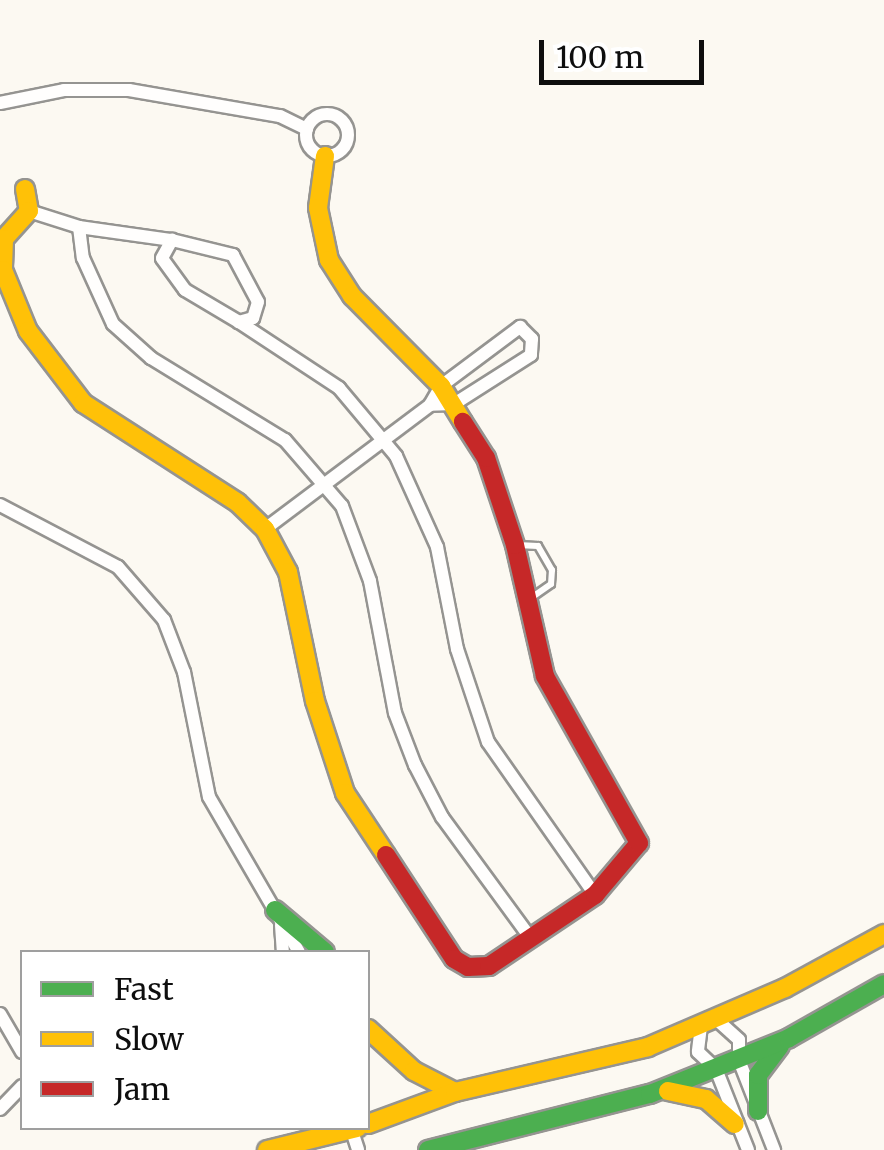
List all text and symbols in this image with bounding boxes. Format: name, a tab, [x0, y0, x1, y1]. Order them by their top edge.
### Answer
scale bar	[544, 20, 709, 82]
text: 100 m	[556, 38, 644, 76]
legend	[20, 950, 370, 1130]
text: Fast	[114, 970, 174, 1008]
text: Slow	[114, 1020, 184, 1058]
text: Jam	[114, 1070, 170, 1108]

